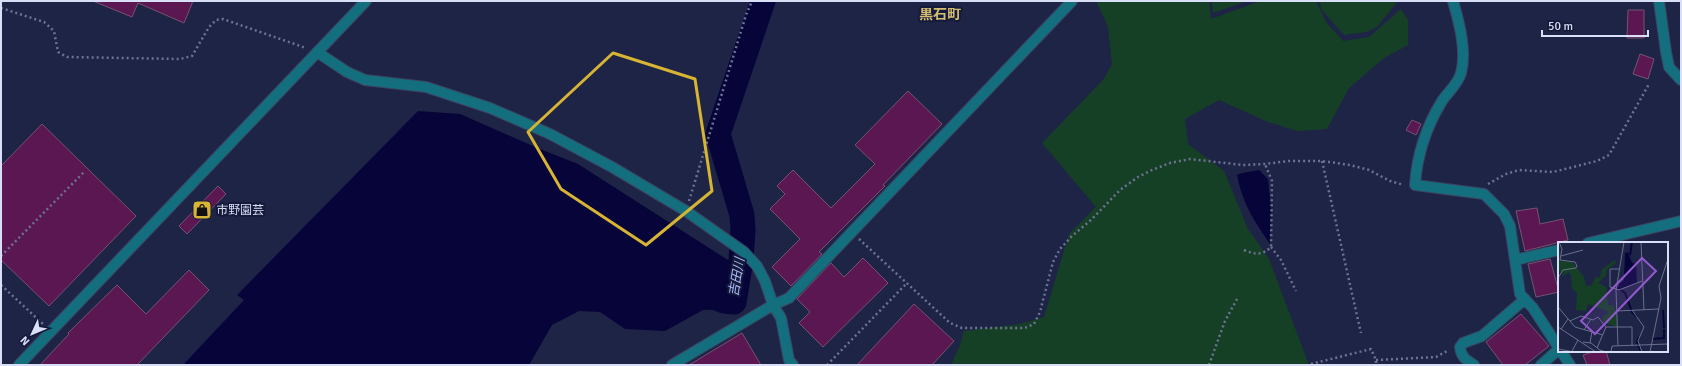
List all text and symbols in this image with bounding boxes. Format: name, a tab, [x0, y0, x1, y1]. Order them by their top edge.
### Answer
district label: 黒石町	[919, 6, 961, 23]
scale bar	[1542, 12, 1648, 38]
text: 50 m	[1548, 19, 1573, 34]
shop icon: 市野園芸	[191, 199, 213, 221]
place label: 市野園芸	[216, 203, 264, 218]
inset map	[1558, 242, 1668, 352]
water label: 吉田川	[726, 255, 749, 298]
north arrow	[12, 314, 52, 354]
text: N	[18, 333, 33, 348]

